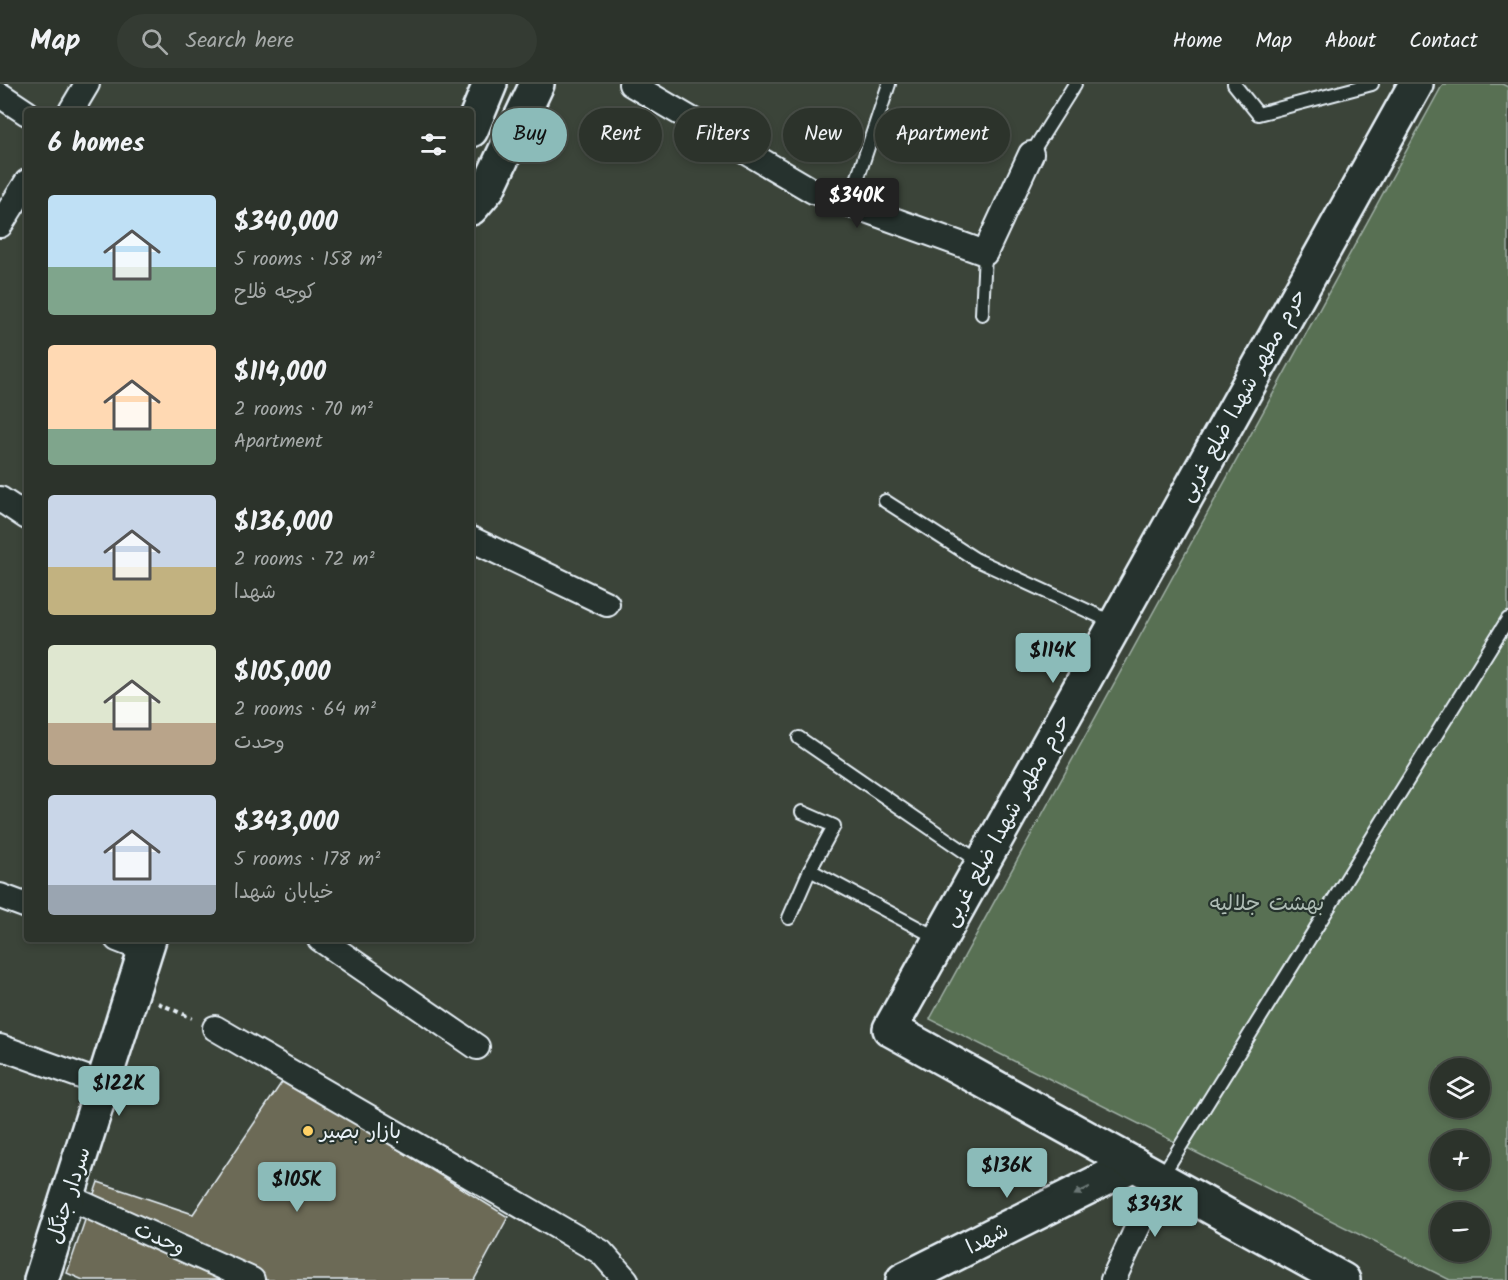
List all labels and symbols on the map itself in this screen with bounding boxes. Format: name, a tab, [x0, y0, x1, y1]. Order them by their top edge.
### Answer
pin: $340K	[815, 178, 899, 229]
street label: حرم مطهر شهدا ضلع غربی	[1171, 283, 1316, 508]
pin: $114K	[1011, 633, 1095, 684]
street label: حرم مطهر شهدا ضلع غربی	[935, 708, 1080, 933]
park label: بهشت جلالیه	[1210, 888, 1324, 921]
pin: $122K	[77, 1066, 161, 1117]
place label: بازار بصیر	[318, 1116, 401, 1149]
marker: بازار بصیر	[301, 1124, 315, 1138]
street label: سردار جنگل	[38, 1143, 101, 1248]
pin: $136K	[965, 1148, 1049, 1199]
pin: $105K	[255, 1162, 339, 1213]
one-way arrow	[1073, 1185, 1091, 1195]
pin: $343K	[1113, 1187, 1197, 1238]
street label: وحدت	[128, 1213, 190, 1265]
street label: شهدا	[961, 1215, 1015, 1264]

